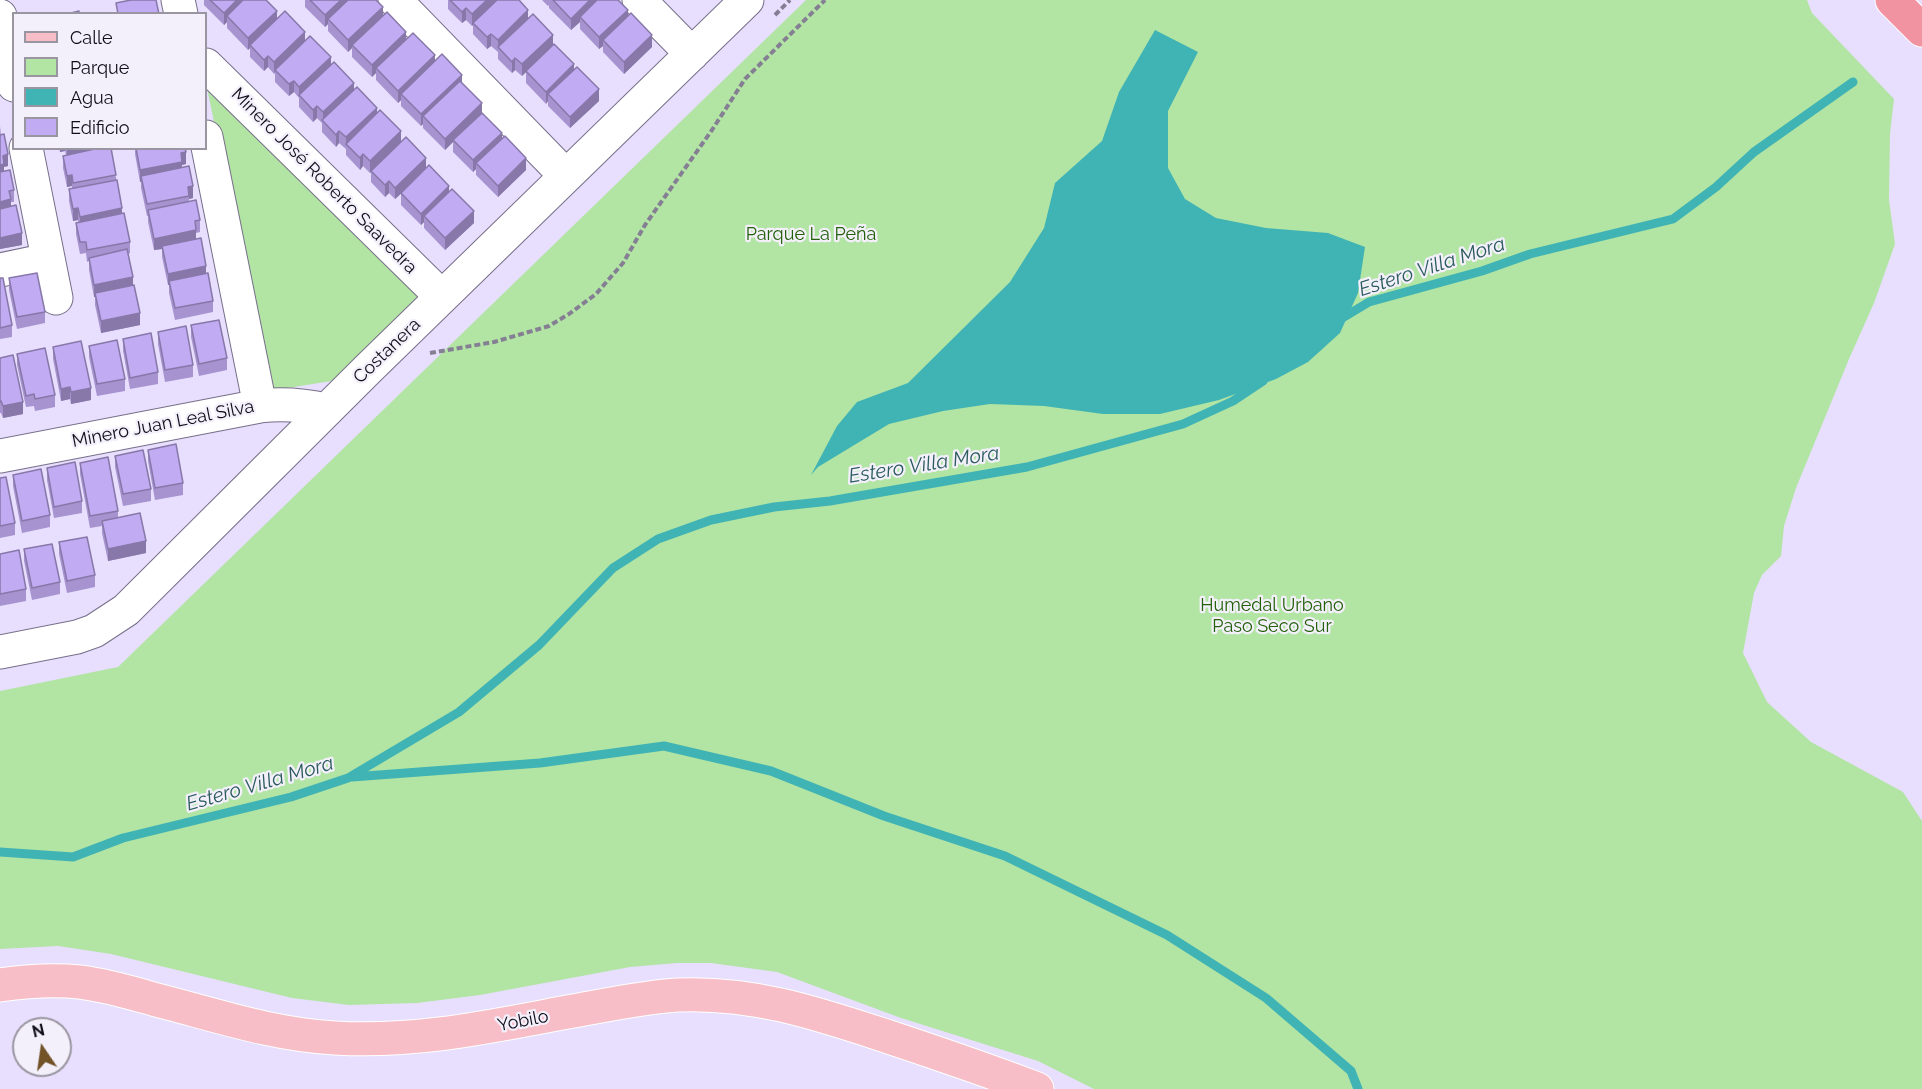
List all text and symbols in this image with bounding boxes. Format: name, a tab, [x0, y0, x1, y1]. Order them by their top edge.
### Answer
legend	[12, 12, 207, 150]
text: Calle	[70, 27, 113, 48]
text: Parque	[70, 57, 129, 78]
street label: Minero José Roberto Saavedra	[227, 84, 421, 278]
text: Agua	[70, 87, 114, 108]
text: Edificio	[70, 117, 129, 138]
park label: Parque La Peña	[746, 224, 876, 246]
water label: Estero Villa Mora	[1356, 232, 1508, 302]
street label: Costanera	[349, 314, 425, 388]
street label: Minero Juan Leal Silva	[70, 396, 256, 452]
water label: Estero Villa Mora	[847, 441, 1001, 489]
park label: Humedal Urbano Paso Seco Sur	[1200, 595, 1344, 638]
water label: Estero Villa Mora	[184, 751, 336, 817]
street label: Yobilo	[496, 1005, 550, 1037]
north arrow	[12, 1017, 72, 1077]
text: N	[30, 1020, 46, 1042]

